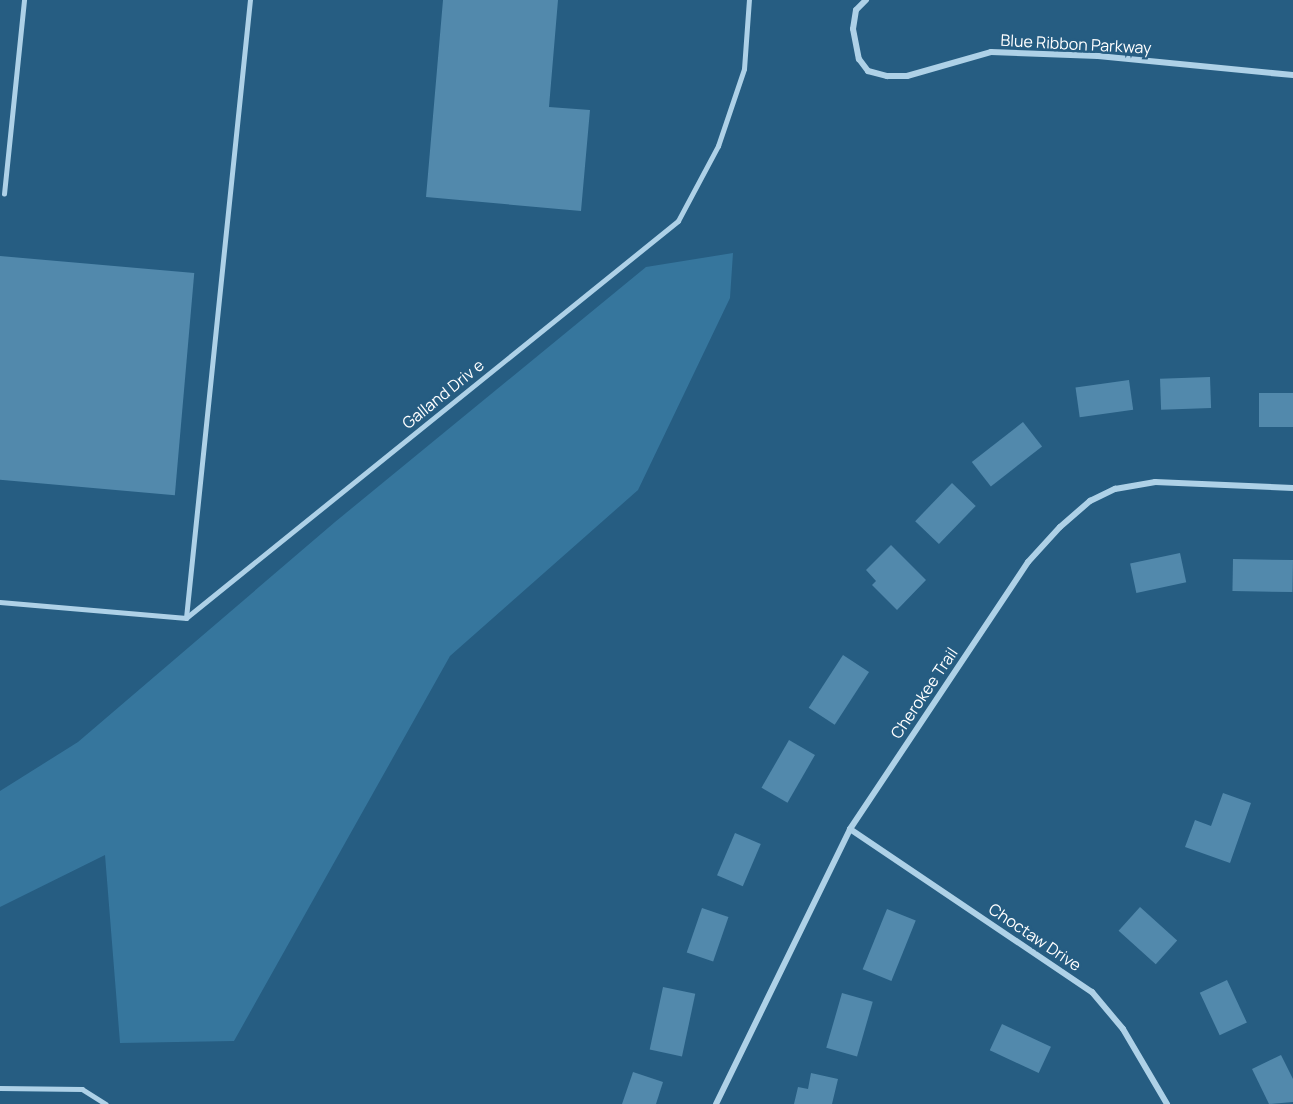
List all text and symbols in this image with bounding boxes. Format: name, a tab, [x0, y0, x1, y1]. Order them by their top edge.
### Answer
street label: Blue Ribbon Parkway	[1000, 30, 1152, 58]
street label: Galland Driv e	[398, 355, 488, 433]
street label: Cherokee Trail	[887, 644, 961, 742]
street label: Choctaw Drive	[985, 899, 1085, 975]

